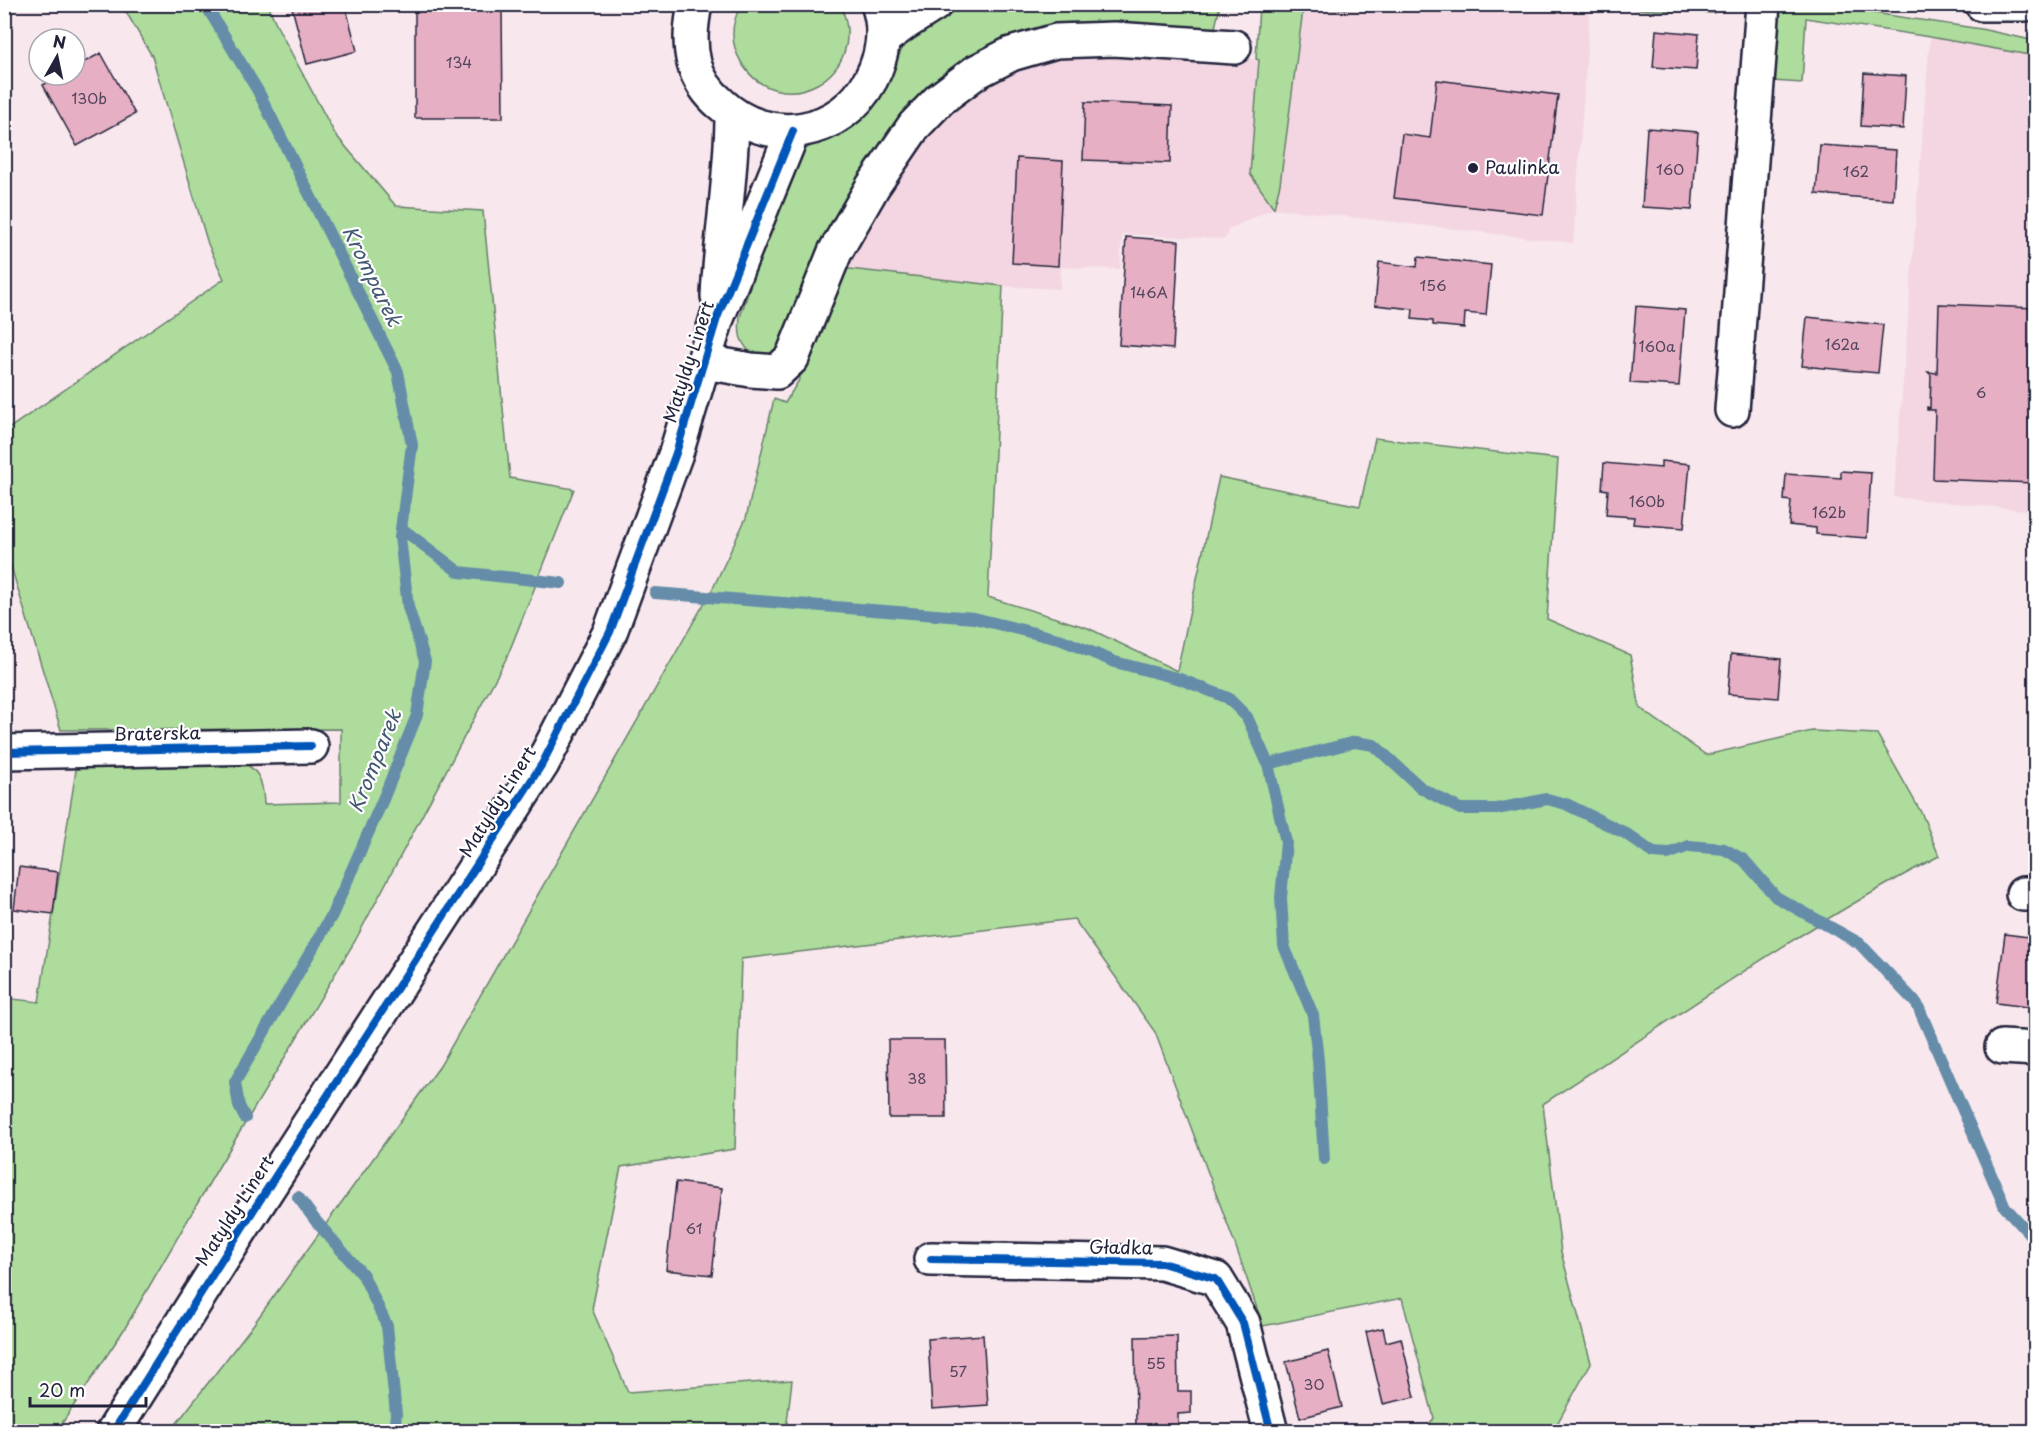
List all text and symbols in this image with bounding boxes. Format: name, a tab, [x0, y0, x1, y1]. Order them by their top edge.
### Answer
north arrow	[27, 27, 87, 87]
text: N	[51, 28, 68, 54]
house number: 134	[446, 50, 472, 73]
house number: 130b	[71, 86, 107, 109]
place label: Paulinka	[1485, 153, 1560, 180]
house number: 160	[1656, 157, 1684, 180]
house number: 162	[1843, 159, 1869, 182]
marker: Paulinka	[1466, 161, 1480, 175]
water label: Kromparek	[336, 220, 411, 332]
house number: 156	[1420, 273, 1446, 296]
house number: 146A	[1130, 280, 1168, 303]
street label: Matyldy Linert	[655, 297, 720, 426]
house number: 162a	[1825, 332, 1860, 355]
house number: 160a	[1639, 334, 1676, 357]
house number: 6	[1976, 380, 1986, 403]
house number: 160b	[1629, 489, 1665, 512]
house number: 162b	[1812, 500, 1846, 523]
water label: Kromparek	[340, 704, 409, 817]
street label: Braterska	[113, 718, 202, 747]
street label: Matyldy Linert	[452, 740, 542, 862]
house number: 38	[907, 1066, 927, 1089]
street label: Matyldy Linert	[188, 1150, 280, 1271]
house number: 61	[686, 1216, 702, 1239]
street label: Gładka	[1089, 1232, 1154, 1261]
house number: 55	[1146, 1351, 1166, 1374]
house number: 57	[949, 1359, 967, 1382]
scale bar	[30, 1370, 146, 1408]
house number: 30	[1304, 1372, 1324, 1395]
text: 20 m	[39, 1376, 85, 1403]

